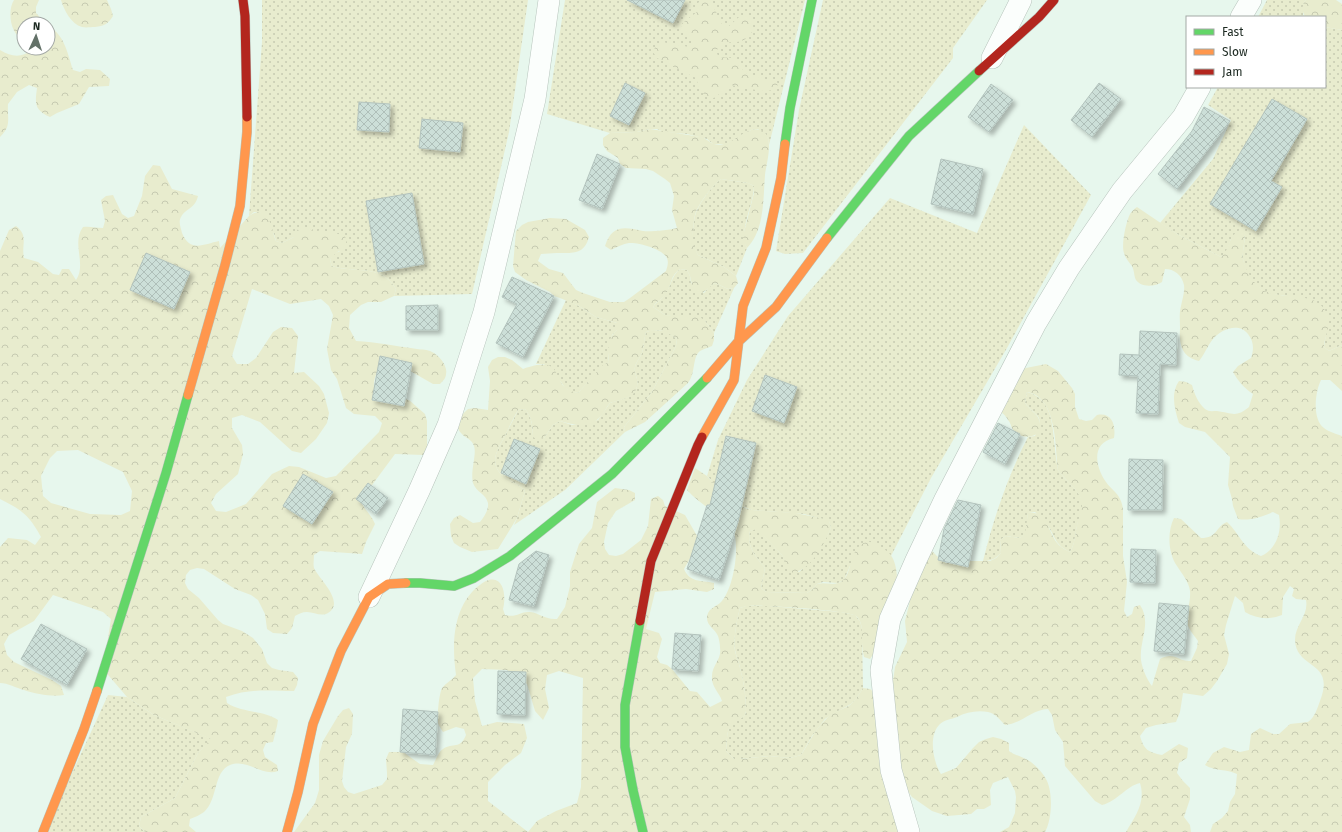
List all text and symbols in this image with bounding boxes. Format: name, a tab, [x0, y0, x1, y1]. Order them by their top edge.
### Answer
north arrow	[16, 16, 56, 56]
legend	[1186, 16, 1326, 88]
text: N	[33, 20, 40, 33]
text: Fast	[1222, 25, 1244, 39]
text: Slow	[1222, 45, 1248, 59]
text: Jam	[1222, 65, 1242, 79]

